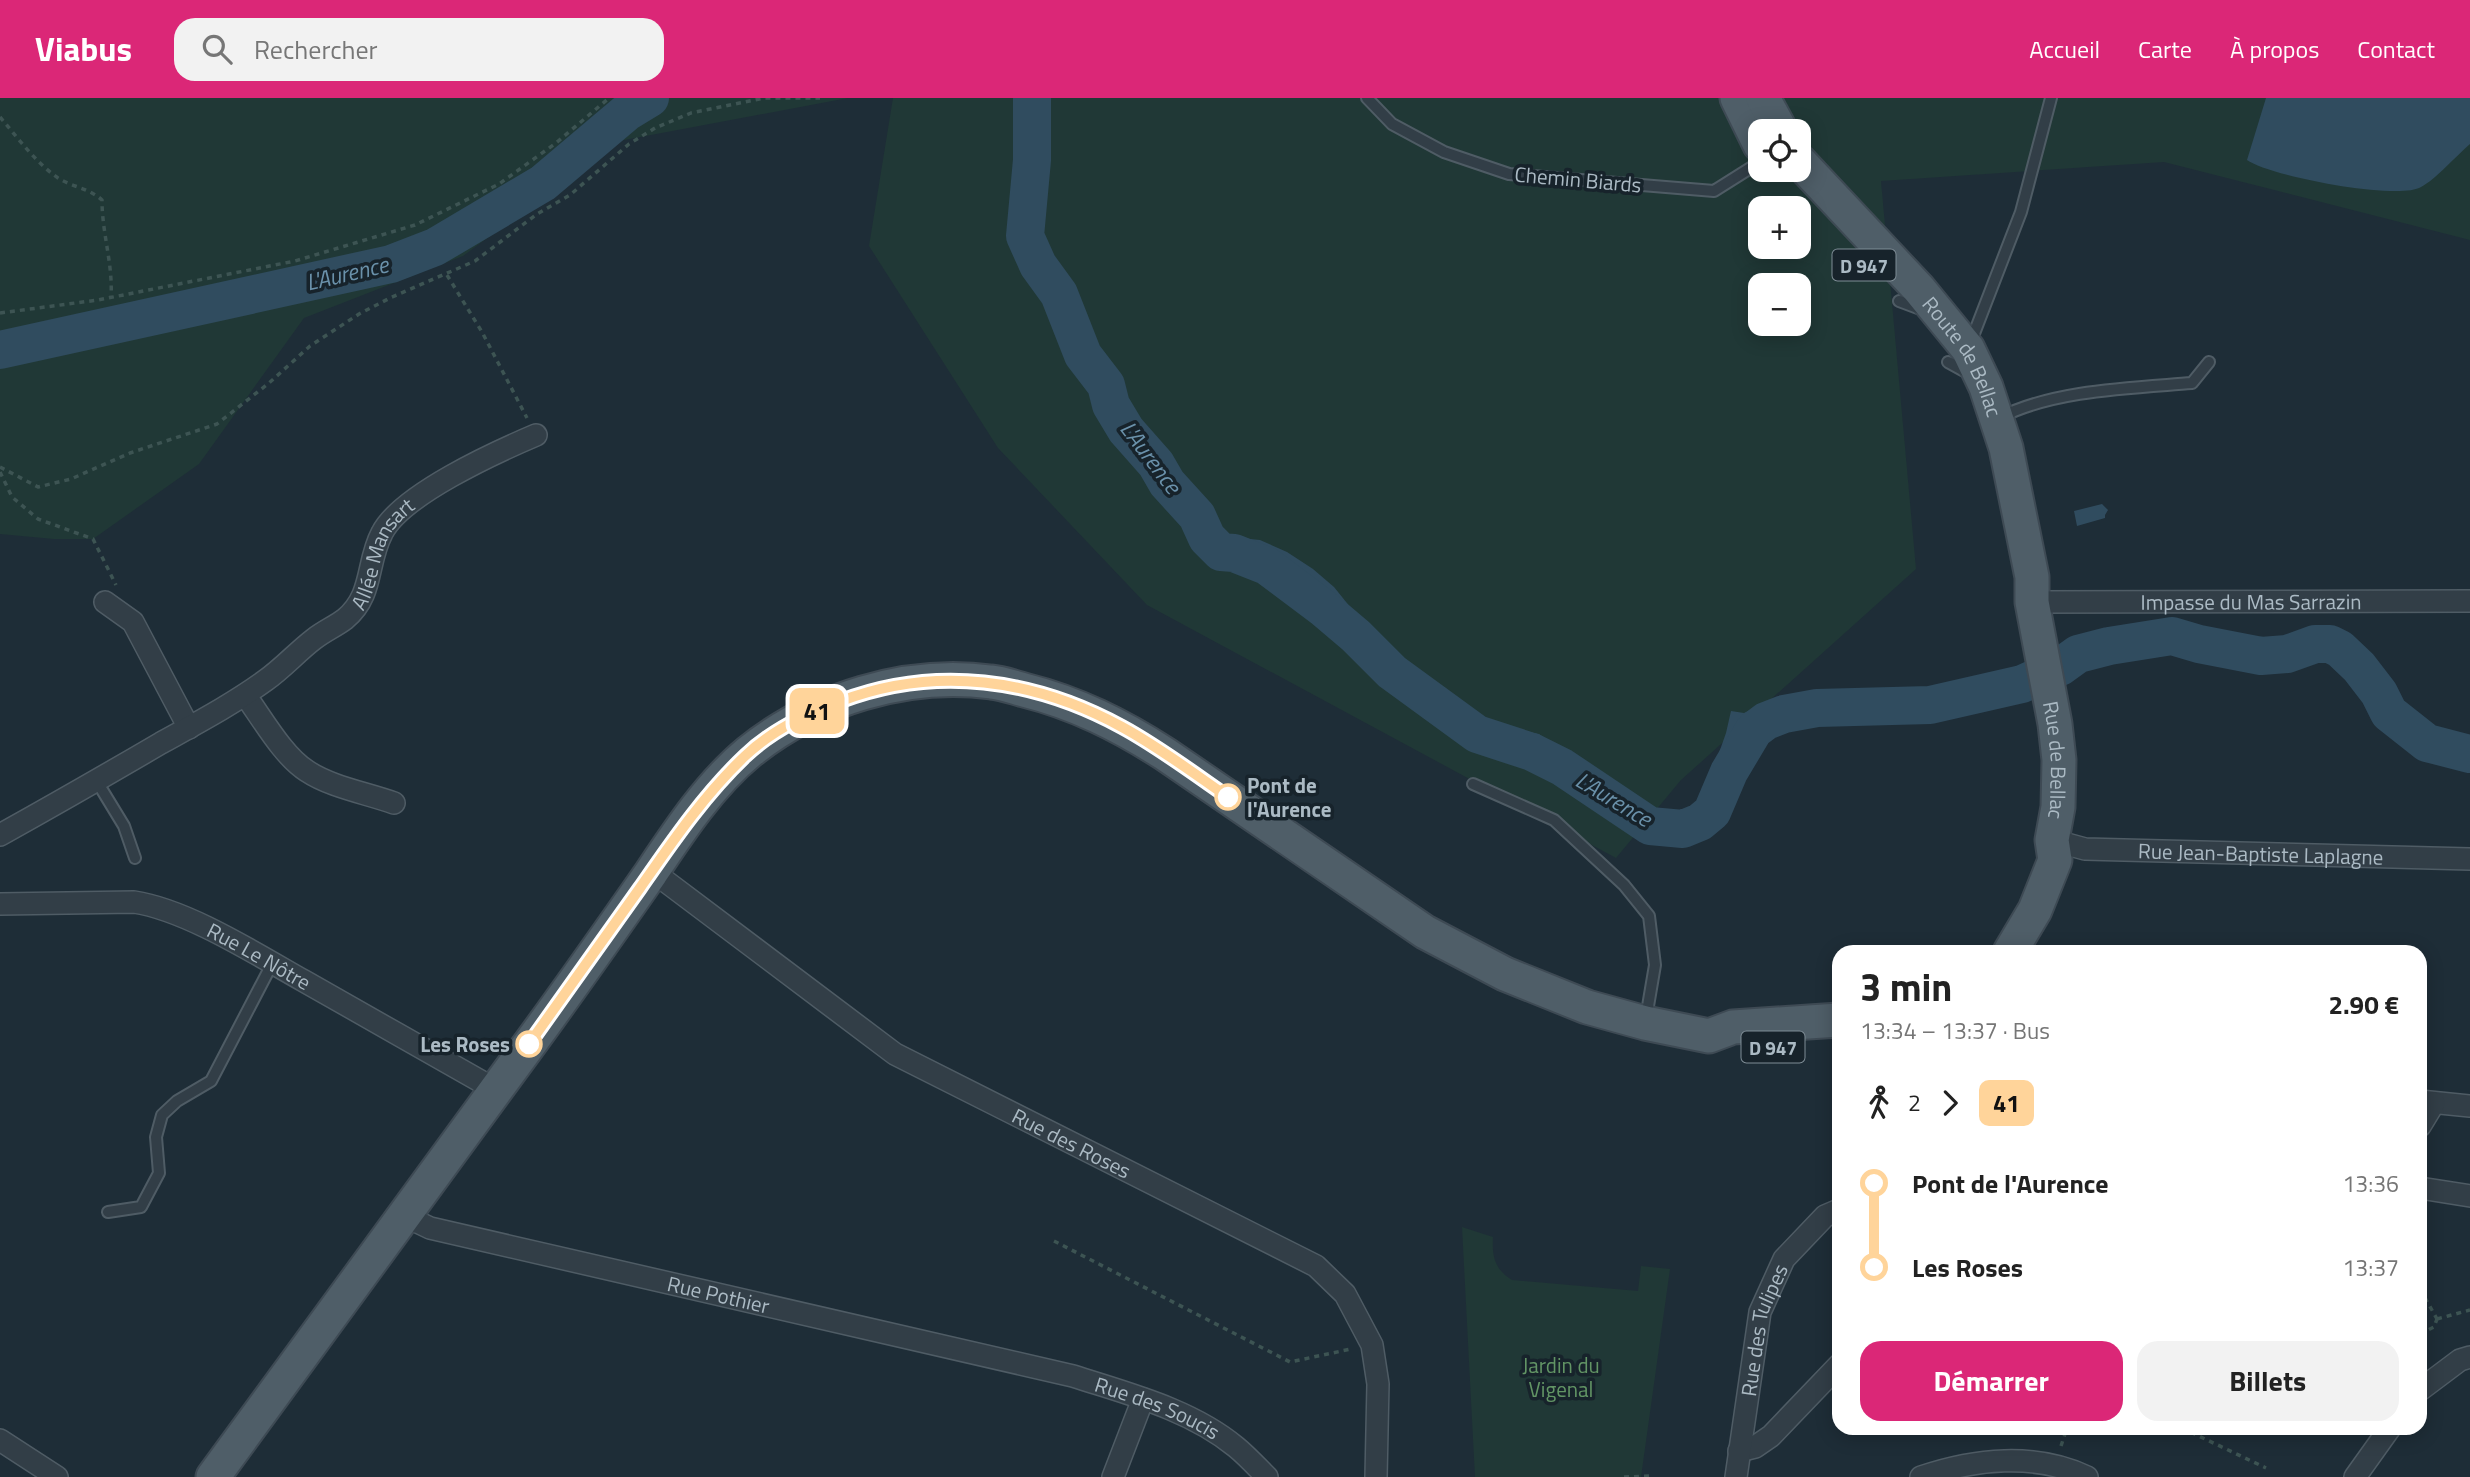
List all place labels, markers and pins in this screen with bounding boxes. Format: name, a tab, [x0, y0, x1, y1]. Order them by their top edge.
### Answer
place label: Pont de l'Aurence	[1247, 769, 1331, 825]
marker: Pont de l'Aurence	[1215, 784, 1241, 810]
place label: Les Roses	[420, 1028, 510, 1060]
marker: Les Roses	[516, 1031, 542, 1057]

